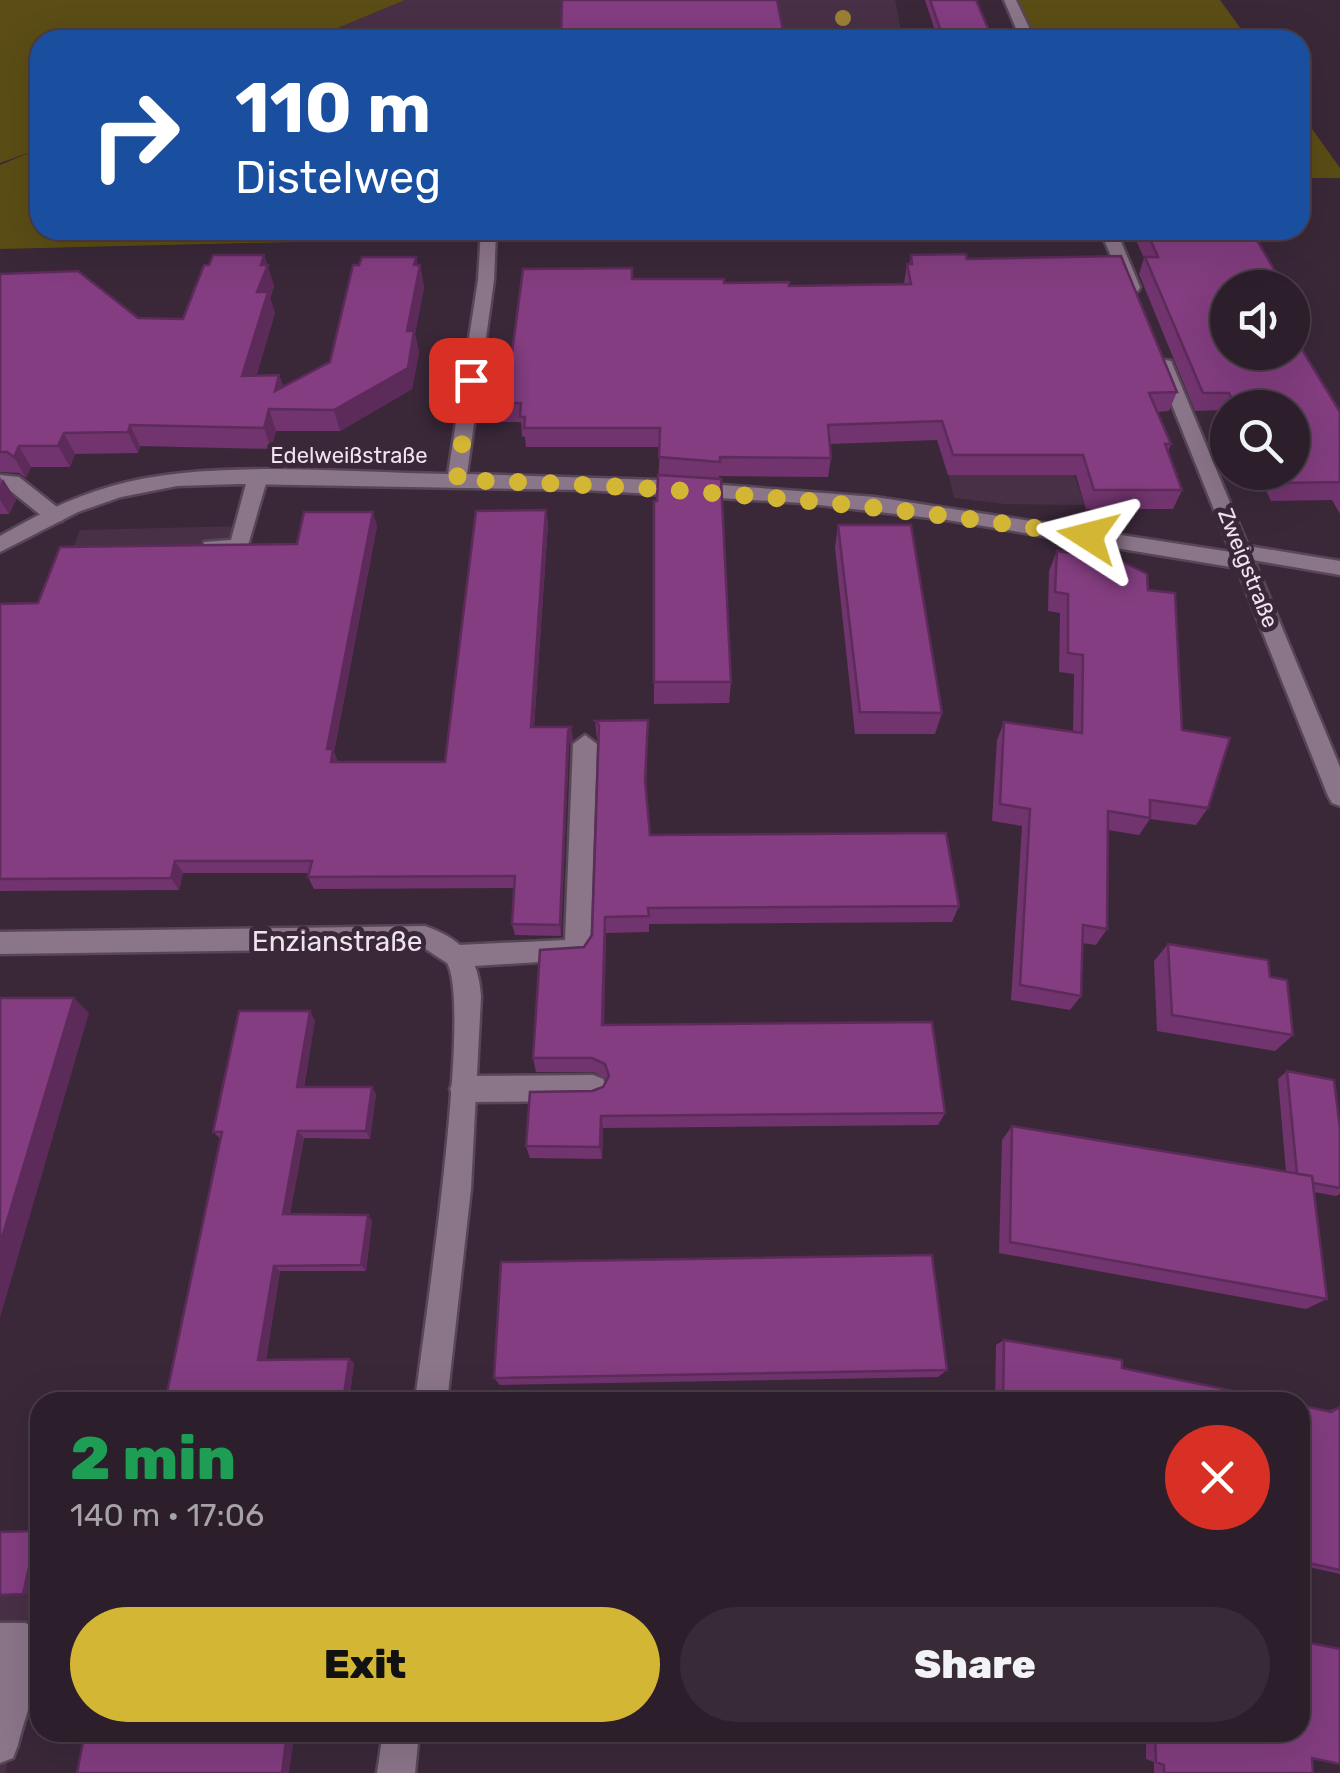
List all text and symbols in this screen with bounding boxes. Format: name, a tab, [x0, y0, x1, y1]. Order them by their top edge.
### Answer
text: 110 m	[235, 67, 431, 150]
icon: right	[70, 70, 200, 200]
text: Distelweg	[235, 151, 441, 204]
map controls	[1210, 270, 1310, 490]
button: sound	[1210, 270, 1310, 370]
pin	[429, 338, 514, 423]
icon: arrive	[444, 353, 499, 408]
button: search	[1210, 390, 1310, 490]
street label: Edelweißstraße	[270, 442, 428, 469]
position arrow	[1036, 484, 1140, 588]
street label: Zweigstraße	[1212, 504, 1284, 632]
street label: Enzianstraße	[252, 925, 422, 958]
text: 2 min	[70, 1423, 236, 1494]
button: close	[1165, 1425, 1270, 1530]
text: 140 m · 17:06	[70, 1496, 264, 1534]
button: Exit	[70, 1607, 660, 1722]
button: Share	[680, 1607, 1270, 1722]

